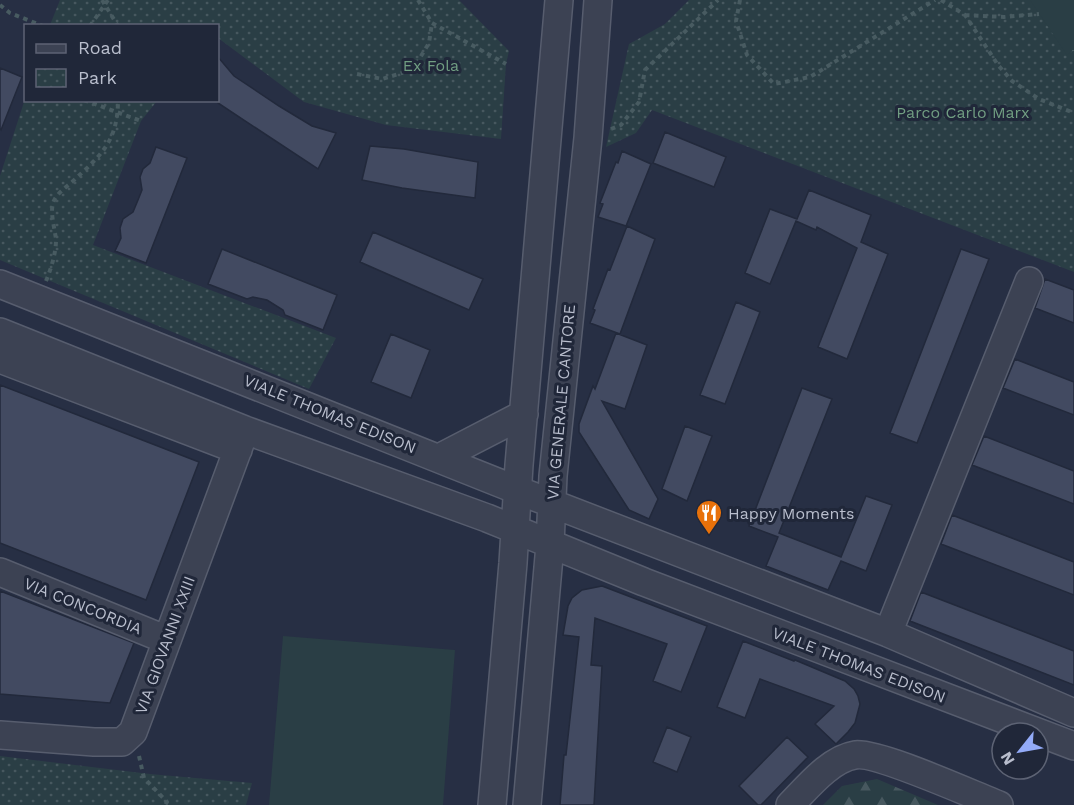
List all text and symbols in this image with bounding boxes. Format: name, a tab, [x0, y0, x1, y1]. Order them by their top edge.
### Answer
legend	[24, 24, 219, 102]
text: Road	[78, 37, 122, 58]
park label: Ex Fola	[403, 56, 459, 75]
text: Park	[78, 67, 117, 88]
park label: Parco Carlo Marx	[896, 103, 1030, 122]
street label: VIA GENERALE CANTORE	[543, 304, 579, 500]
street label: VIALE THOMAS EDISON	[241, 371, 419, 457]
restaurant icon: Happy Moments	[694, 498, 724, 536]
place label: Happy Moments	[728, 504, 854, 523]
street label: VIA GIOVANNI XXIII	[131, 573, 199, 717]
street label: VIA CONCORDIA	[21, 574, 145, 638]
street label: VIALE THOMAS EDISON	[770, 623, 948, 707]
north arrow	[990, 721, 1050, 781]
text: N	[996, 748, 1019, 768]

